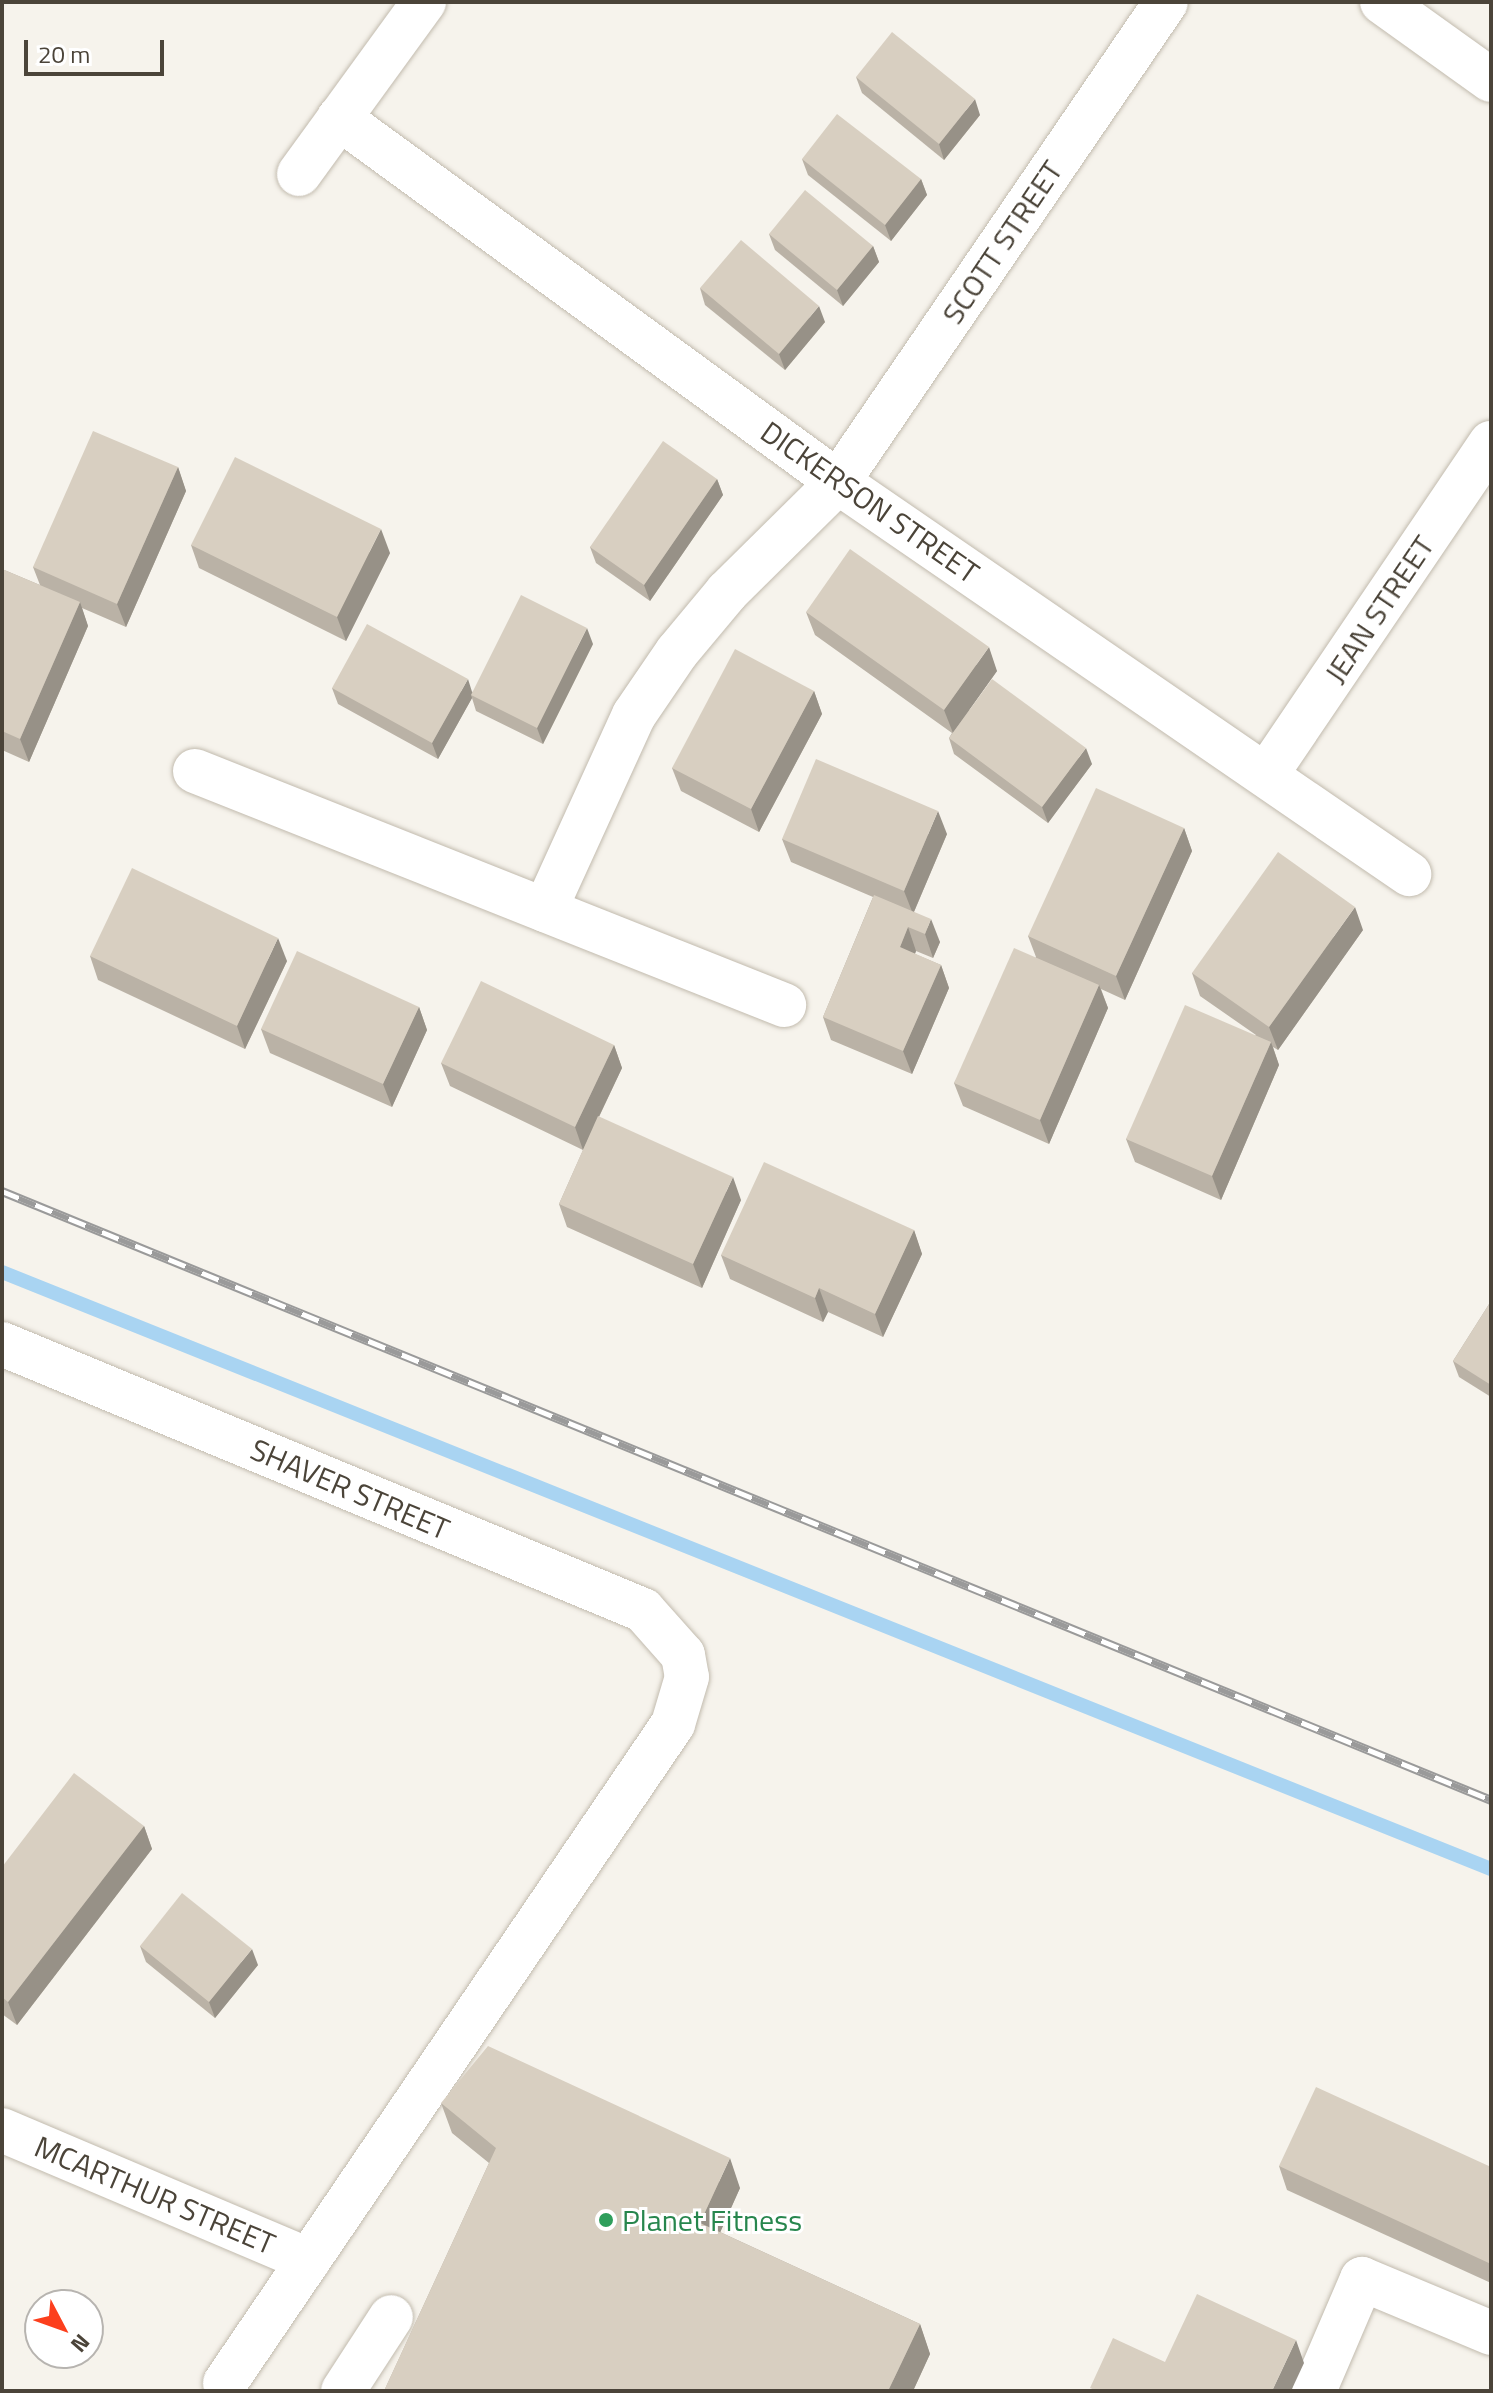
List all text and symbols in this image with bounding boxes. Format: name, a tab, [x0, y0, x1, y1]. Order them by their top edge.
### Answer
scale bar	[28, 24, 168, 74]
text: 20 m	[38, 36, 90, 72]
street label: SCOTT STREET	[934, 154, 1070, 330]
street label: DICKERSON STREET	[754, 413, 986, 591]
street label: JEAN STREET	[1317, 529, 1441, 689]
street label: SHAVER STREET	[245, 1431, 455, 1547]
street label: MCARTHUR STREET	[29, 2128, 281, 2262]
place label: Planet Fitness	[622, 2202, 802, 2238]
marker: Planet Fitness	[597, 2211, 615, 2229]
north arrow	[24, 2289, 104, 2369]
text: N	[63, 2327, 98, 2360]

